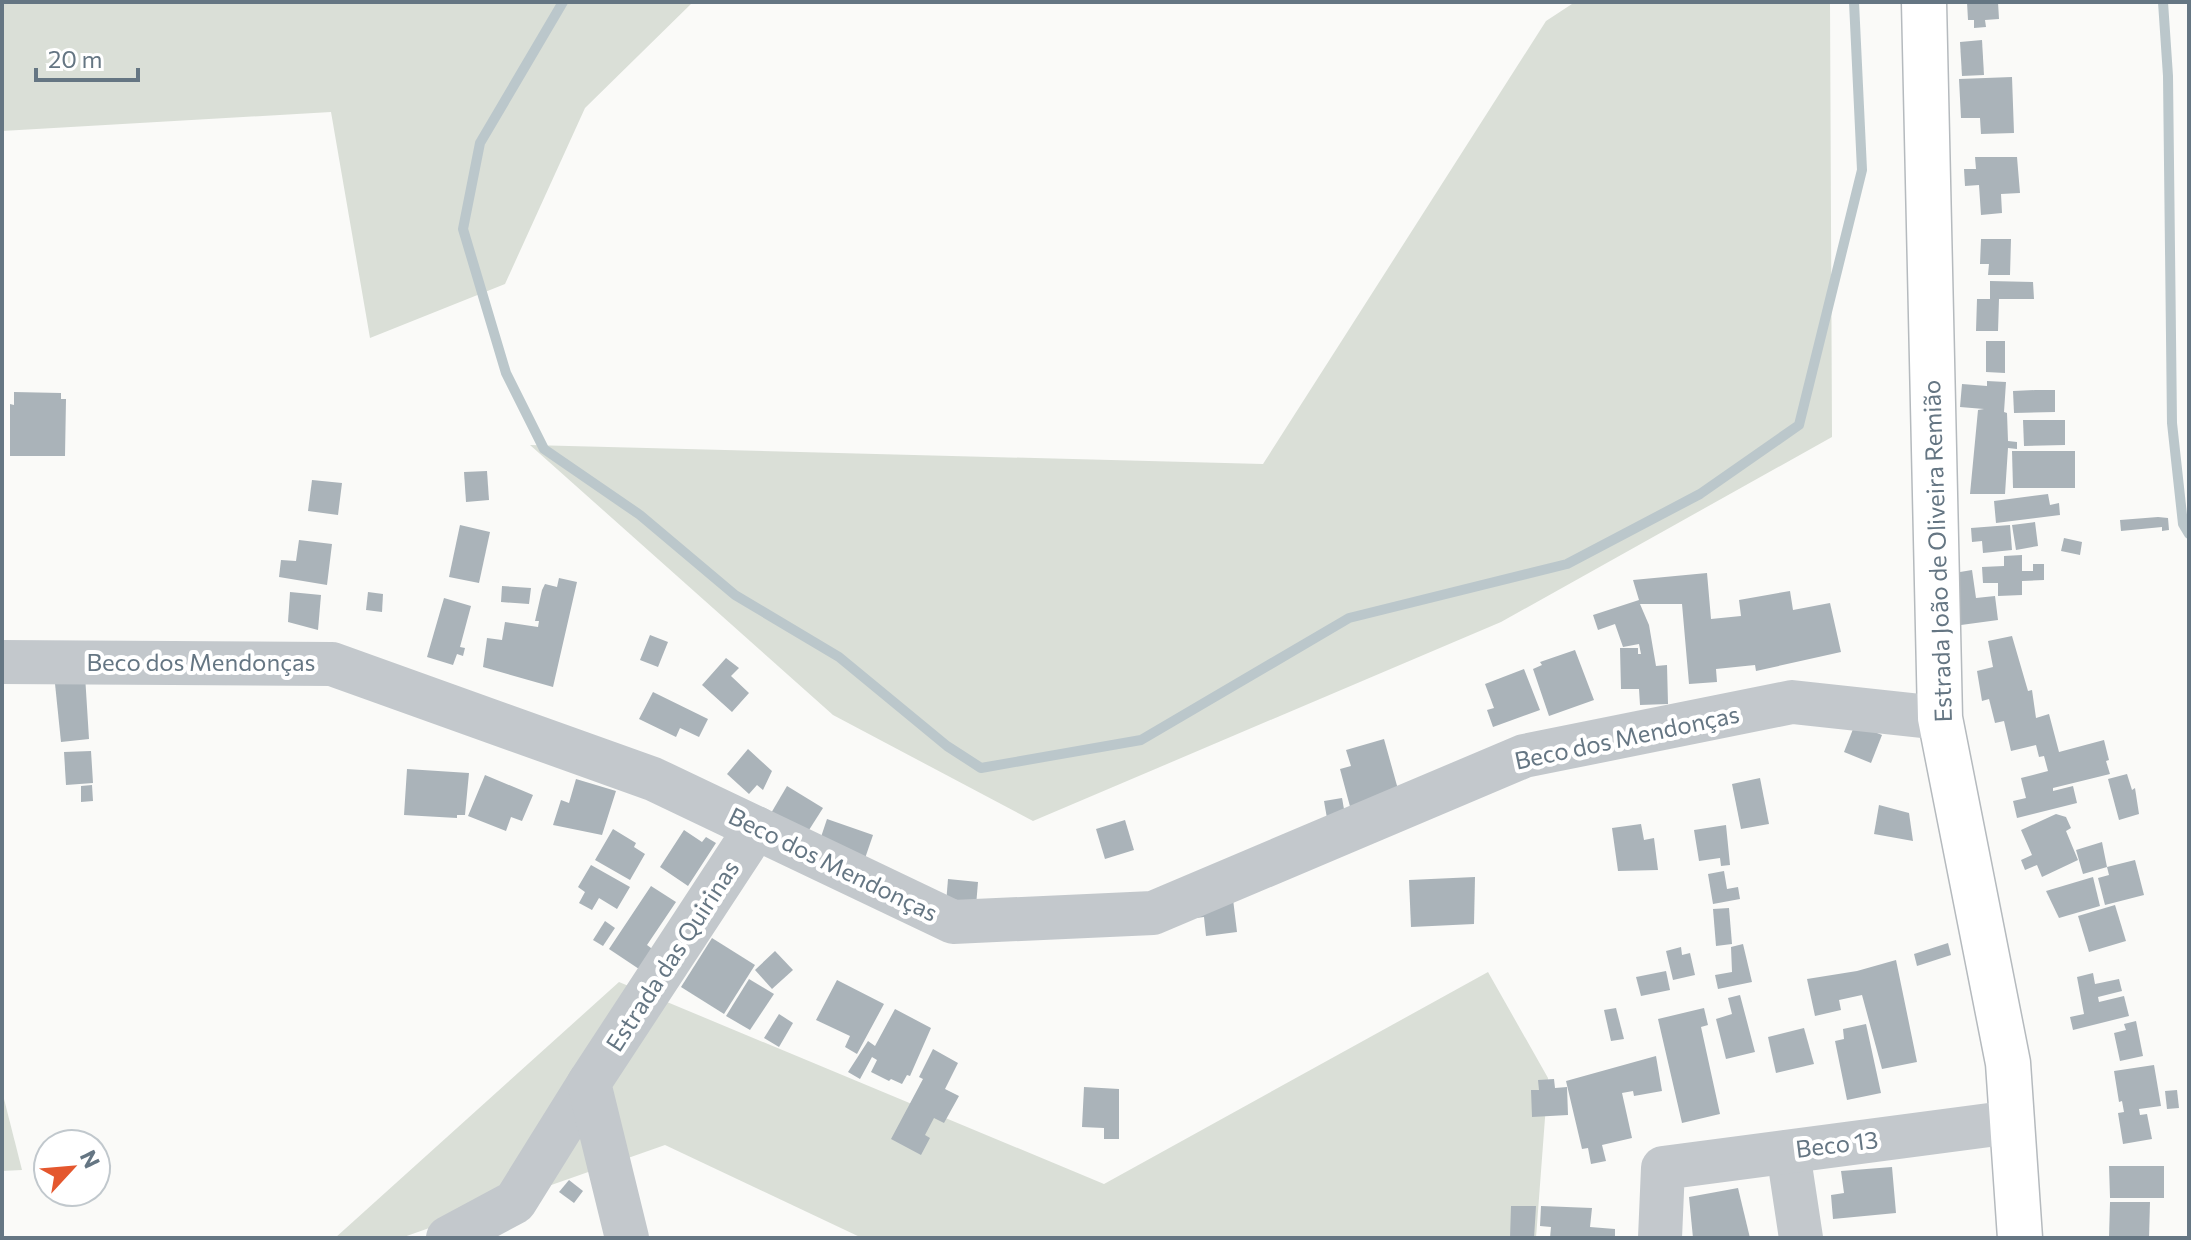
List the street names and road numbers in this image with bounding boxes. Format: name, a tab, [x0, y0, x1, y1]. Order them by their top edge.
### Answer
street label: Estrada João de Oliveira Remião	[1916, 379, 1957, 723]
street label: Beco dos Mendonças	[86, 647, 316, 676]
street label: Beco dos Mendonças	[1512, 699, 1742, 775]
street label: Beco dos Mendonças	[724, 800, 943, 927]
street label: Estrada das Quirinas	[599, 854, 744, 1056]
street label: Beco 13	[1794, 1124, 1880, 1163]

